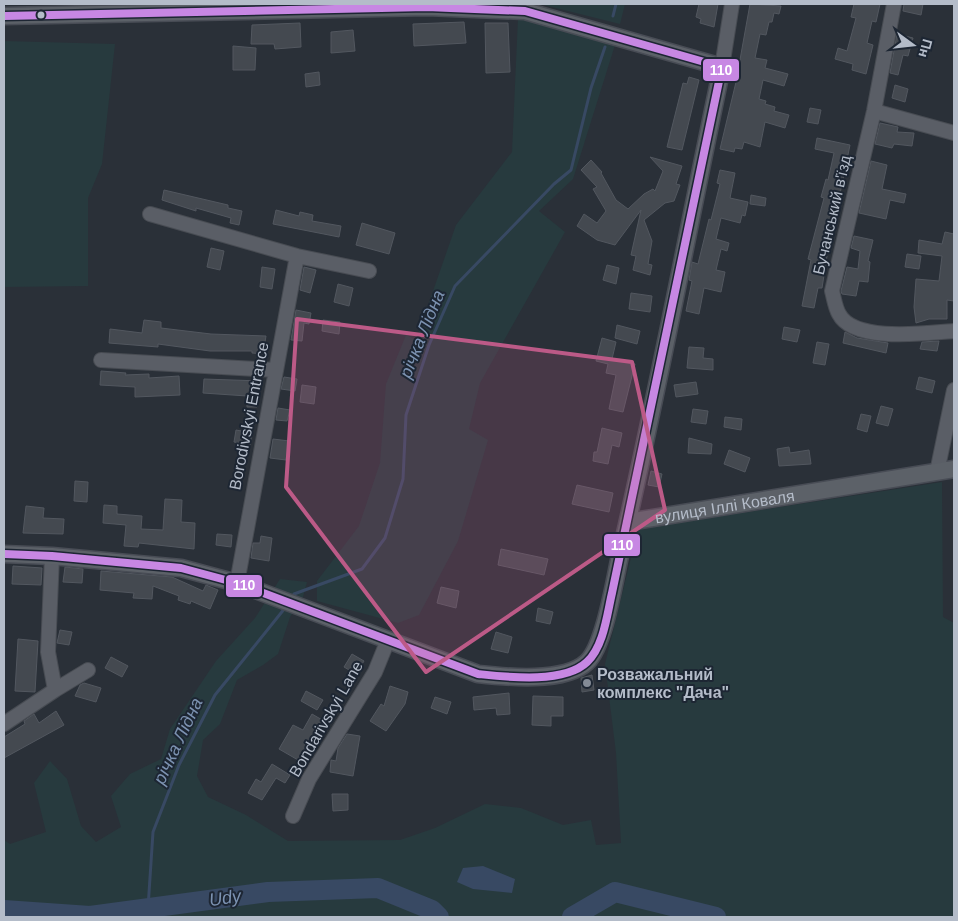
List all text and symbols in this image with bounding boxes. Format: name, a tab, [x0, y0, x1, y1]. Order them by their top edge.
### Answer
unlabelled marker	[36, 10, 46, 20]
north arrow	[888, 20, 938, 70]
text: Пн	[915, 37, 936, 59]
line badge: 110	[702, 58, 740, 82]
text: 110	[710, 62, 733, 78]
street label: Бучанський в'їзд	[810, 153, 854, 276]
water label: річка Лідна	[395, 287, 449, 382]
street label: Borodivskyi Entrance	[226, 341, 272, 491]
street label: вулиця Іллі Коваля	[654, 487, 796, 526]
line badge: 110	[603, 533, 641, 557]
text: 110	[611, 537, 634, 553]
line badge: 110	[225, 574, 263, 598]
text: 110	[233, 577, 256, 593]
street label: Bondarivskyi Lane	[286, 658, 366, 780]
place label: Розважальний комплекс "Дача"	[597, 666, 729, 701]
marker: Розважальний комплекс "Дача"	[581, 677, 593, 689]
water label: річка Лідна	[149, 695, 207, 788]
water label: Udy	[208, 886, 243, 910]

